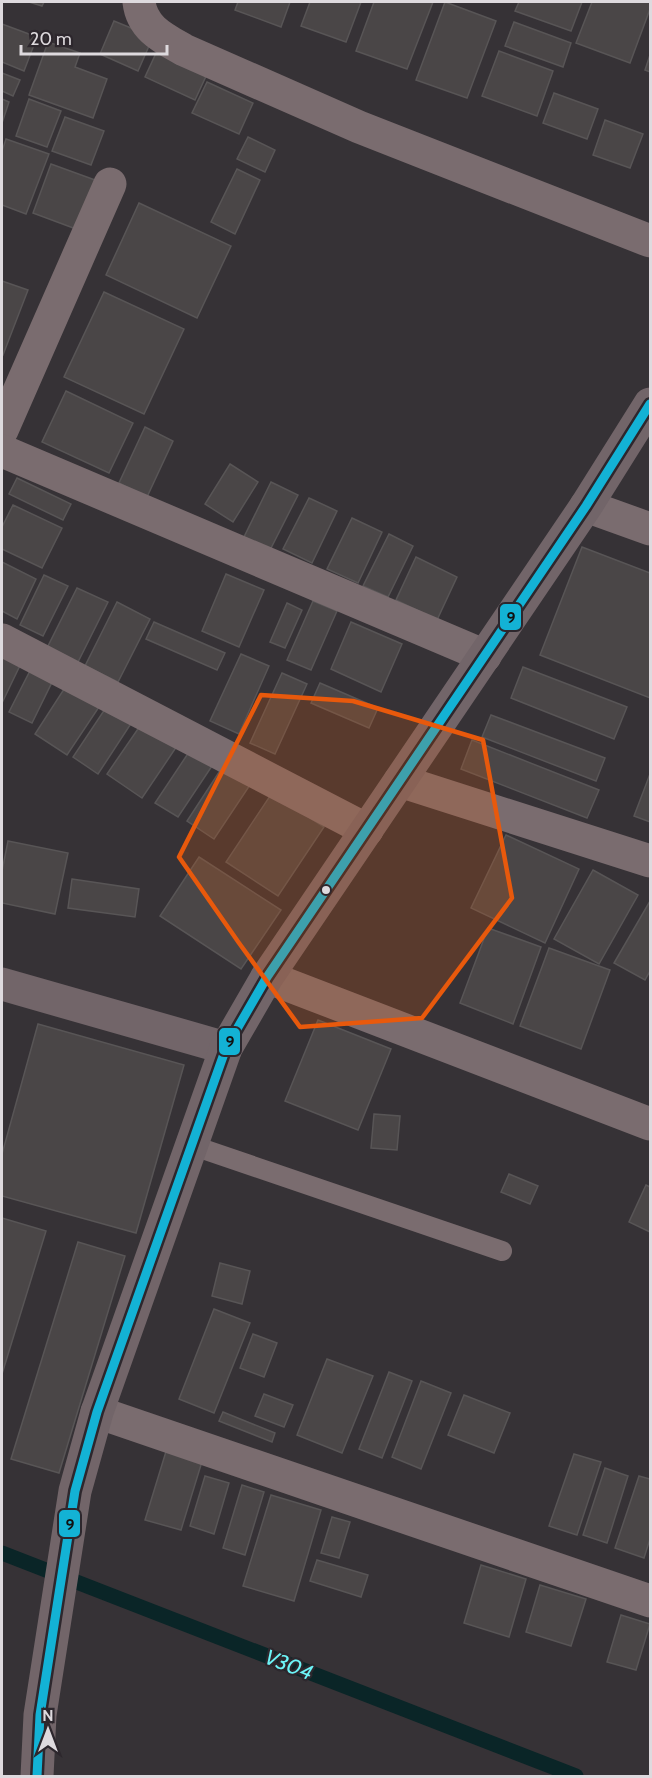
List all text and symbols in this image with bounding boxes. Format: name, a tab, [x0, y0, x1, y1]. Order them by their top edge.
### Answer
scale bar	[21, 18, 166, 56]
text: 20 m	[30, 28, 72, 50]
line badge: 9	[499, 603, 522, 631]
text: 9	[507, 608, 516, 627]
unlabelled marker	[320, 884, 332, 896]
line badge: 9	[218, 1027, 241, 1056]
text: 9	[226, 1032, 235, 1051]
line badge: 9	[58, 1509, 81, 1538]
text: 9	[66, 1515, 75, 1534]
water label: V304	[262, 1644, 317, 1685]
north arrow	[18, 1700, 78, 1760]
text: N	[42, 1706, 54, 1725]

